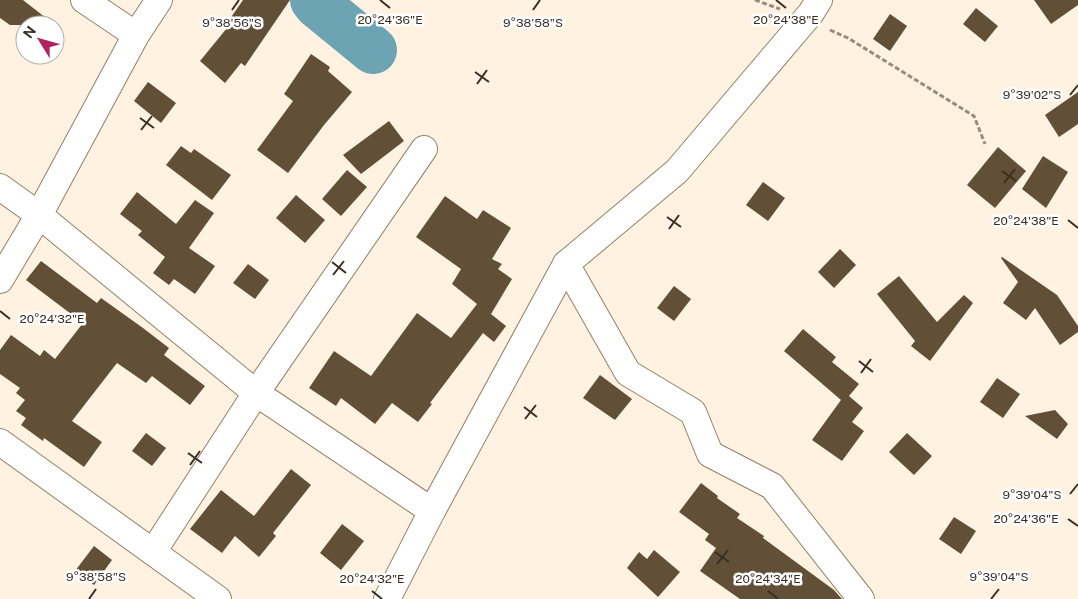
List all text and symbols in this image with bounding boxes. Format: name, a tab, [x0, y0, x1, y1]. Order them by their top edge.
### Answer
text: 20°24'36"E	[357, 13, 423, 27]
text: 20°24'38"E	[753, 13, 819, 27]
north arrow	[15, 15, 65, 65]
text: 9°38'56"S	[202, 16, 262, 30]
text: 9°38'58"S	[503, 16, 563, 30]
text: N	[20, 23, 39, 41]
text: 9°39'02"S	[1003, 88, 1061, 102]
text: 20°24'38"E	[993, 214, 1059, 228]
text: 20°24'32"E	[20, 312, 85, 326]
text: 9°39'04"S	[1002, 488, 1062, 502]
text: 20°24'36"E	[993, 512, 1059, 526]
text: 9°38'58"S	[66, 570, 126, 584]
text: 9°39'04"S	[969, 570, 1029, 584]
text: 20°24'32"E	[340, 572, 405, 586]
text: 20°24'34"E	[735, 572, 801, 586]

